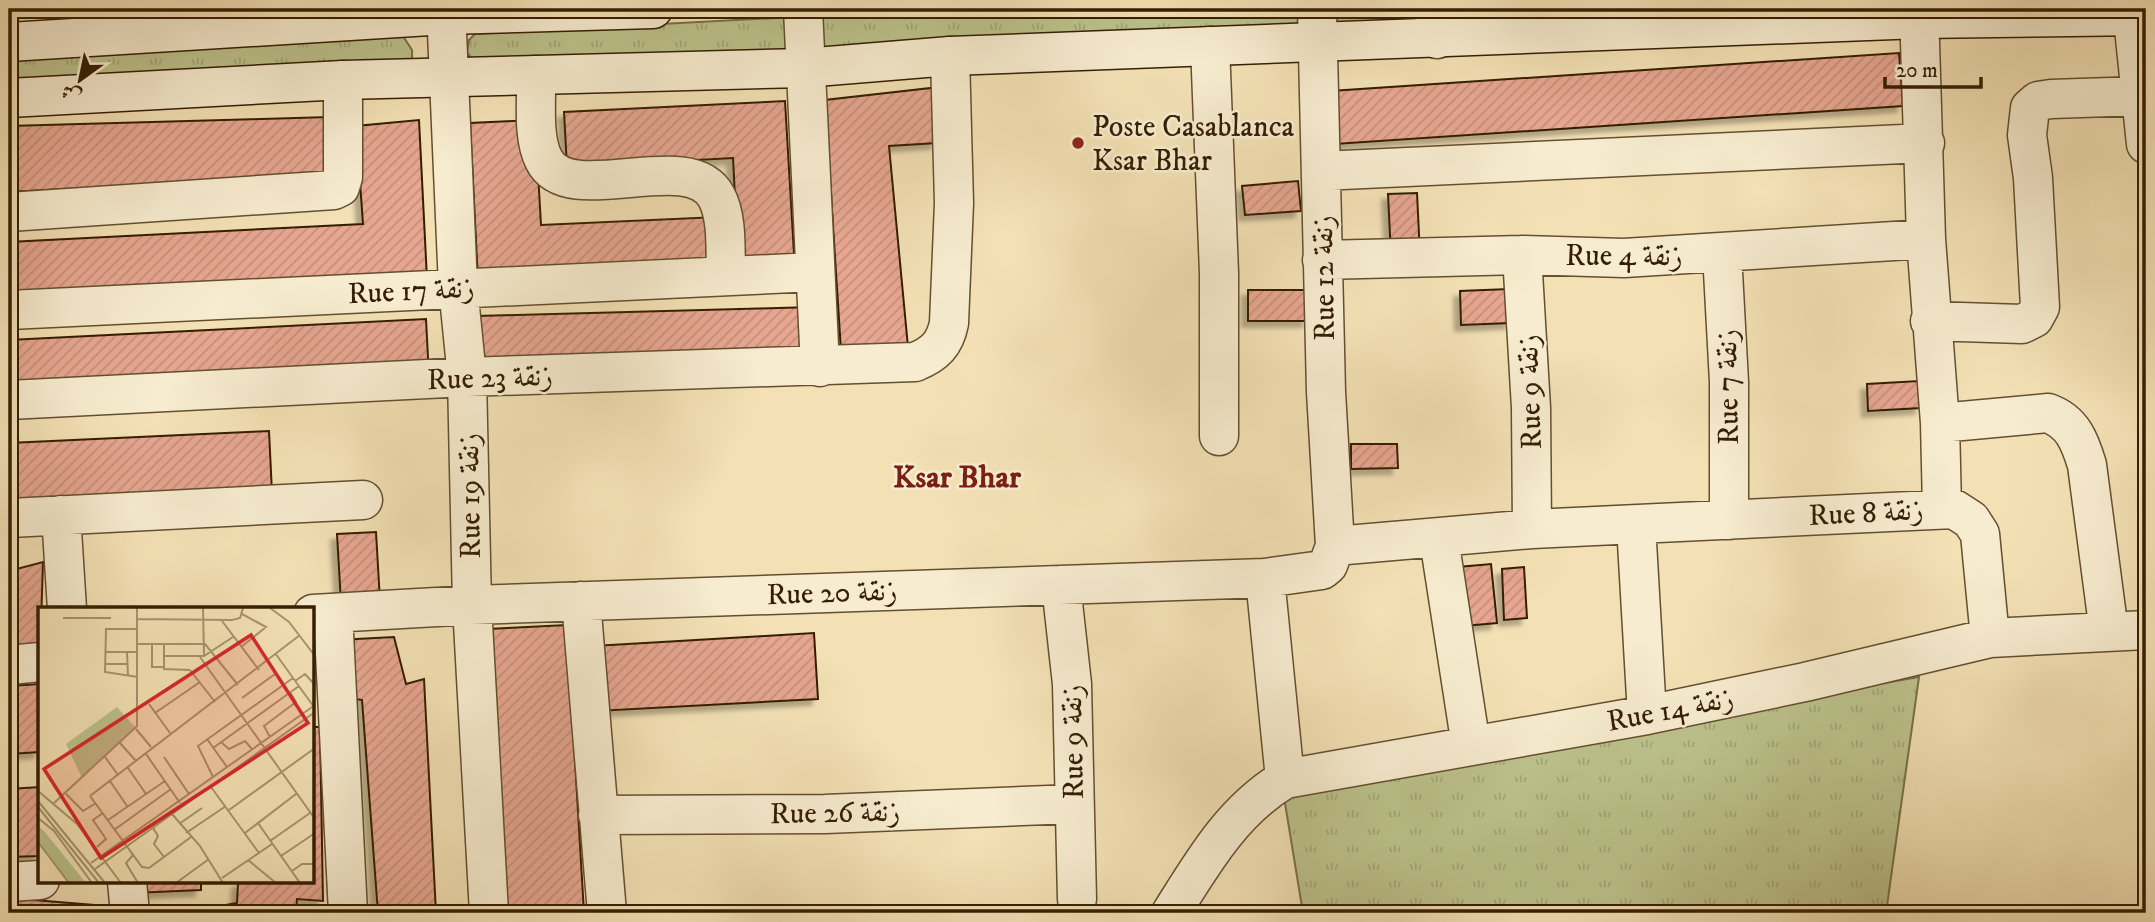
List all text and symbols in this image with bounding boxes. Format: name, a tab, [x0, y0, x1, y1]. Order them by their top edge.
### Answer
north arrow	[46, 46, 116, 116]
scale bar	[1885, 46, 1982, 90]
text: 20 m	[1896, 58, 1938, 84]
text: ش	[57, 78, 86, 108]
place label: Poste Casablanca Ksar Bhar	[1092, 109, 1295, 180]
marker: Poste Casablanca Ksar Bhar	[1070, 135, 1086, 151]
street label: Rue 12 زنقة	[1305, 215, 1344, 341]
street label: Rue 4 زنقة	[1565, 238, 1683, 275]
street label: Rue 17 زنقة	[347, 270, 475, 313]
street label: Rue 7 زنقة	[1709, 329, 1748, 445]
street label: Rue 9 زنقة	[1510, 334, 1551, 450]
street label: Rue 23 زنقة	[426, 358, 554, 399]
street label: Rue 19 زنقة	[451, 433, 490, 559]
district label: Ksar Bhar	[893, 458, 1022, 498]
street label: Rue 8 زنقة	[1808, 492, 1925, 535]
street label: Rue 20 زنقة	[766, 573, 898, 614]
inset map	[38, 607, 315, 884]
street label: Rue 14 زنقة	[1604, 680, 1737, 741]
street label: Rue 9 زنقة	[1054, 684, 1093, 800]
street label: Rue 26 زنقة	[769, 794, 901, 833]

